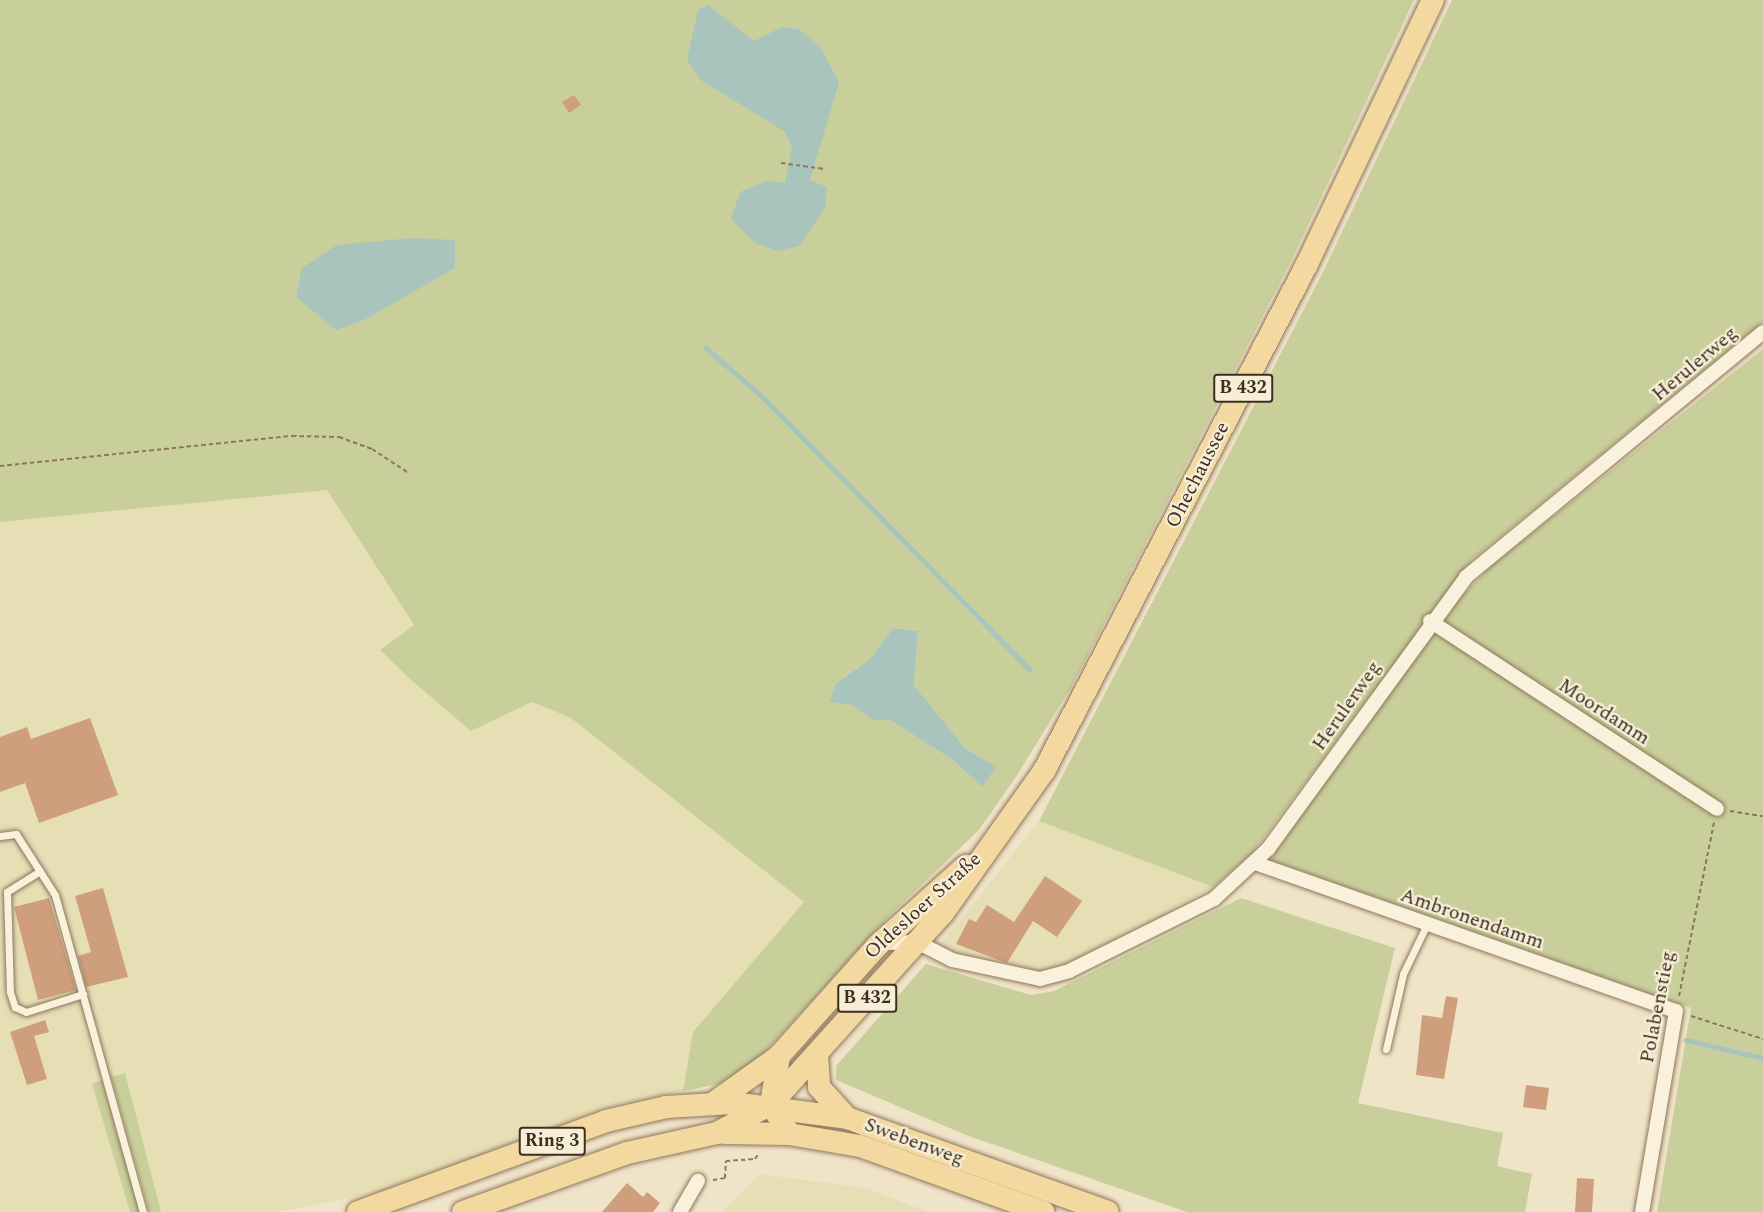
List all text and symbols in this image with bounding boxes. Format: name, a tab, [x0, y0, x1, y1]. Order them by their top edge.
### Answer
street label: Herulerweg	[1647, 321, 1743, 407]
road number: B 432	[1213, 373, 1273, 403]
street label: Ohechaussee	[1161, 418, 1235, 532]
street label: Herulerweg	[1307, 656, 1387, 756]
street label: Moordamm	[1554, 674, 1654, 750]
street label: Oldesloer Straße	[860, 847, 986, 965]
street label: Ambronendamm	[1397, 883, 1547, 955]
street label: Polabenstieg	[1635, 949, 1681, 1065]
road number: B 432	[837, 983, 897, 1013]
street label: Swebenweg	[861, 1113, 967, 1171]
road number: Ring 3	[518, 1126, 586, 1156]

